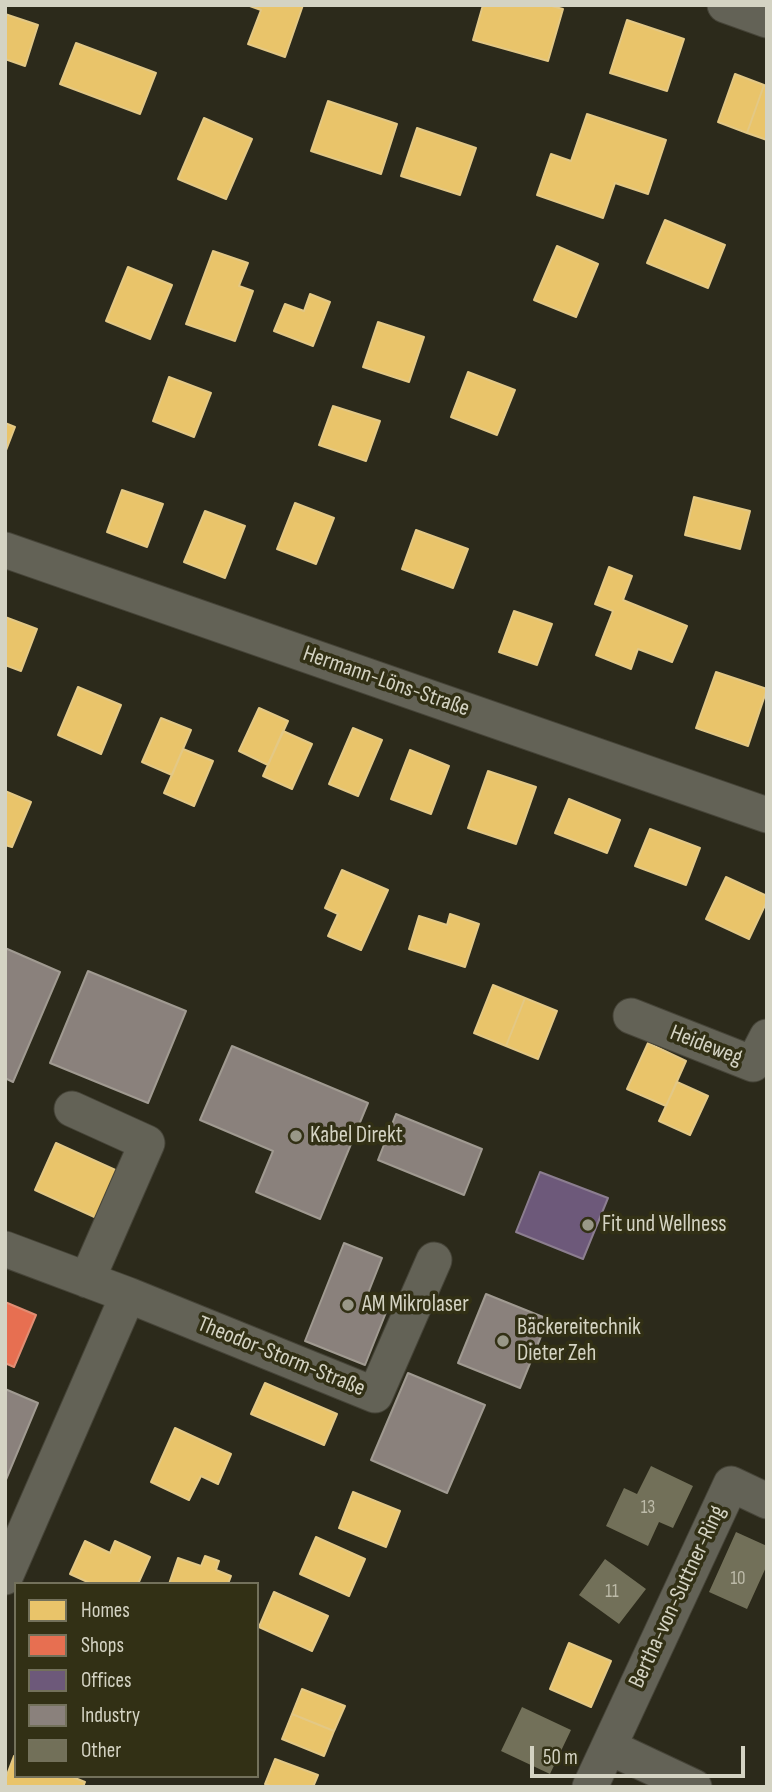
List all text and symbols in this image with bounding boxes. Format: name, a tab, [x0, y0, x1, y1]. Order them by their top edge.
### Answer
street label: Hermann-Löns-Straße	[299, 641, 473, 723]
street label: Heideweg	[666, 1020, 746, 1072]
place label: Kabel Direkt	[310, 1122, 403, 1150]
marker: Kabel Direkt	[288, 1128, 304, 1144]
place label: Fit und Wellness	[602, 1211, 726, 1239]
marker: Fit und Wellness	[580, 1217, 596, 1233]
place label: AM Mikrolaser	[362, 1291, 469, 1319]
marker: AM Mikrolaser	[340, 1297, 356, 1313]
street label: Theodor-Storm-Straße	[193, 1311, 369, 1403]
place label: Bäckereitechnik Dieter Zeh	[517, 1314, 641, 1368]
marker: Bäckereitechnik Dieter Zeh	[495, 1333, 511, 1349]
house number: 13	[641, 1497, 655, 1519]
street label: Bertha-von-Suttner-Ring	[624, 1501, 732, 1693]
house number: 10	[730, 1568, 746, 1590]
house number: 11	[605, 1581, 619, 1603]
legend	[14, 1582, 259, 1778]
text: Homes	[81, 1598, 130, 1623]
text: Shops	[81, 1633, 124, 1658]
text: Offices	[81, 1668, 132, 1693]
text: Industry	[81, 1703, 140, 1728]
scale bar	[534, 1732, 749, 1776]
text: Other	[81, 1738, 121, 1763]
text: 50 m	[543, 1745, 578, 1770]

